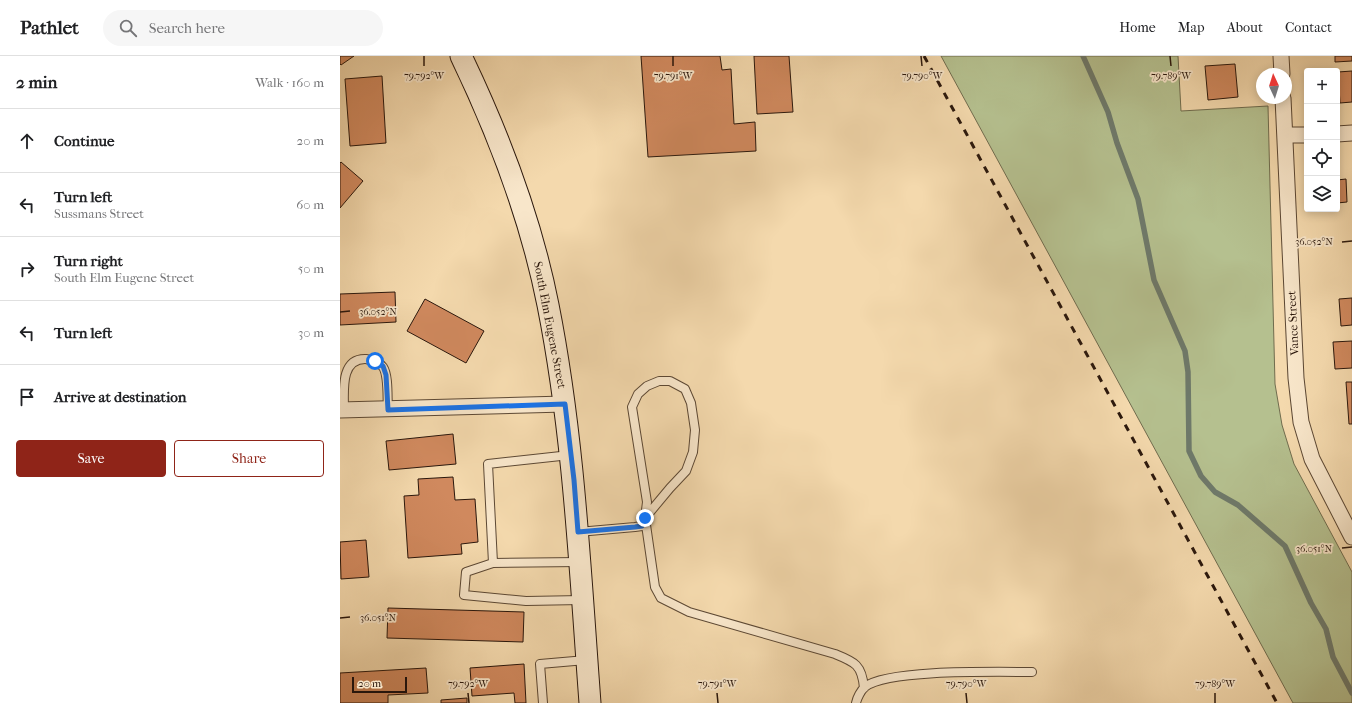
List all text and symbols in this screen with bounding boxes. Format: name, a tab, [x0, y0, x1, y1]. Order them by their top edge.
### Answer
search box	[103, 10, 383, 46]
text: Pathlet	[20, 17, 79, 39]
icon: search	[117, 17, 139, 39]
text: Search here	[149, 19, 225, 37]
text: Home	[1119, 19, 1156, 36]
text: Map	[1178, 19, 1205, 36]
text: About	[1227, 19, 1263, 36]
text: Contact	[1285, 19, 1332, 36]
north arrow	[1256, 68, 1292, 104]
map controls	[1304, 68, 1340, 212]
button: +	[1304, 68, 1340, 104]
text: 79.792°W	[404, 70, 445, 82]
text: 79.791°W	[654, 70, 693, 82]
text: 79.790°W	[902, 70, 943, 82]
text: 79.789°W	[1151, 70, 1192, 82]
text: 2 min	[16, 72, 57, 92]
text: Walk · 160 m	[255, 75, 324, 90]
button: −	[1304, 104, 1340, 140]
icon: ahead	[16, 130, 38, 152]
text: Continue	[54, 132, 114, 150]
text: 20 m	[297, 133, 324, 148]
button: locate	[1304, 140, 1340, 176]
button: layers	[1304, 176, 1340, 212]
text: Turn left	[54, 188, 112, 206]
icon: left	[16, 194, 38, 216]
text: 60 m	[296, 197, 324, 212]
text: Sussmans Street	[54, 206, 144, 221]
text: 36.052°N	[1295, 236, 1333, 248]
text: Turn right	[54, 252, 123, 270]
icon: right	[16, 258, 38, 280]
street label: South Elm Eugene Street	[531, 260, 569, 390]
text: 50 m	[298, 261, 324, 276]
text: South Elm Eugene Street	[54, 270, 194, 285]
street label: Vance Street	[1284, 289, 1302, 357]
text: 36.052°N	[359, 306, 397, 318]
icon: left	[16, 322, 38, 344]
text: Turn left	[54, 324, 112, 342]
text: 30 m	[298, 325, 324, 340]
route start	[366, 352, 384, 370]
icon: arrive	[16, 386, 38, 408]
text: Arrive at destination	[54, 388, 186, 406]
button: Save	[16, 440, 166, 477]
button: Share	[174, 440, 324, 477]
route end	[636, 509, 654, 527]
text: 36.051°N	[1296, 543, 1332, 555]
text: 36.051°N	[360, 612, 396, 624]
scale bar	[352, 675, 407, 694]
text: 20 m	[358, 677, 381, 690]
text: 79.792°W	[448, 678, 489, 690]
text: 79.791°W	[698, 678, 737, 690]
text: 79.790°W	[946, 678, 987, 690]
text: 79.789°W	[1195, 678, 1236, 690]

